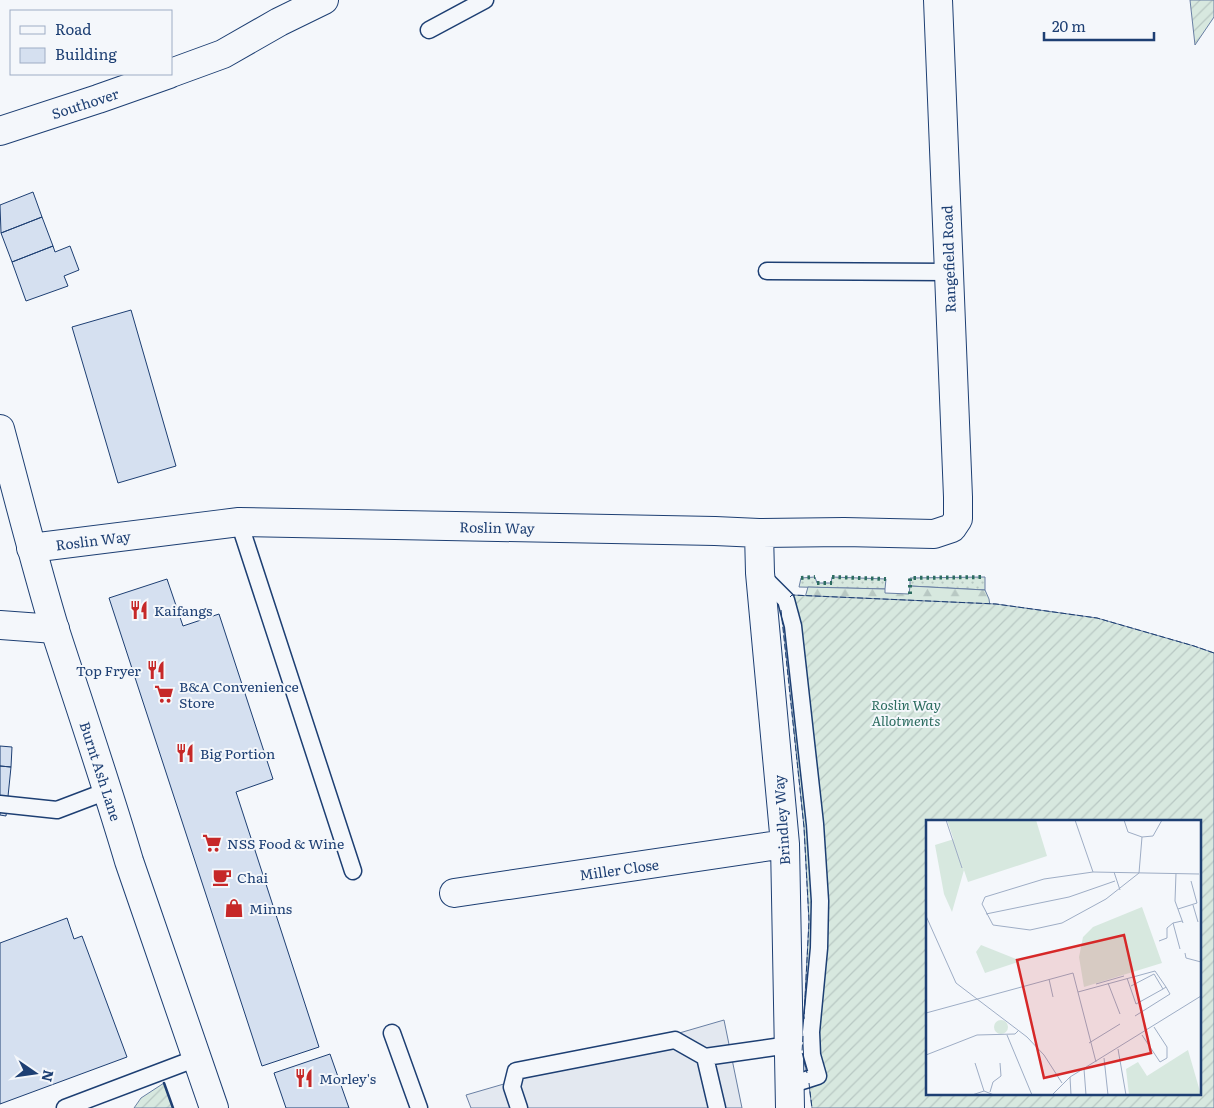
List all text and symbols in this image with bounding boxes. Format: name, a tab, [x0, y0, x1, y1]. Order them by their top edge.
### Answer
legend	[10, 10, 172, 75]
scale bar	[1044, 10, 1154, 42]
text: 20 m	[1052, 14, 1086, 37]
text: Road	[55, 17, 91, 40]
text: Building	[55, 42, 117, 65]
street label: Southover	[49, 83, 121, 123]
street label: Rangefield Road	[936, 205, 960, 313]
street label: Roslin Way	[459, 516, 536, 538]
street label: Roslin Way	[54, 525, 133, 555]
restaurant icon: Kaifangs	[128, 599, 150, 621]
place label: Kaifangs	[154, 600, 212, 620]
restaurant icon: Top Fryer	[145, 659, 167, 681]
place label: Top Fryer	[76, 660, 141, 680]
place label: B&A Convenience Store	[179, 676, 299, 712]
supermarket icon: B&A Convenience Store	[153, 683, 175, 705]
park label: Roslin Way Allotments	[871, 694, 941, 730]
street label: Burnt Ash Lane	[75, 719, 127, 823]
restaurant icon: Big Portion	[174, 742, 196, 764]
place label: Big Portion	[200, 743, 275, 763]
street label: Brindley Way	[768, 773, 794, 866]
inset map	[926, 820, 1202, 1096]
supermarket icon: NSS Food & Wine	[201, 832, 223, 854]
place label: NSS Food & Wine	[227, 833, 344, 853]
street label: Miller Close	[578, 854, 660, 884]
cafe icon: Chai	[211, 866, 233, 888]
place label: Chai	[237, 867, 268, 887]
shop icon: Minns	[223, 897, 245, 919]
place label: Minns	[249, 898, 292, 918]
north arrow	[10, 1048, 60, 1098]
restaurant icon: Morley's	[293, 1067, 315, 1089]
text: N	[38, 1068, 60, 1084]
place label: Morley's	[319, 1068, 376, 1088]

